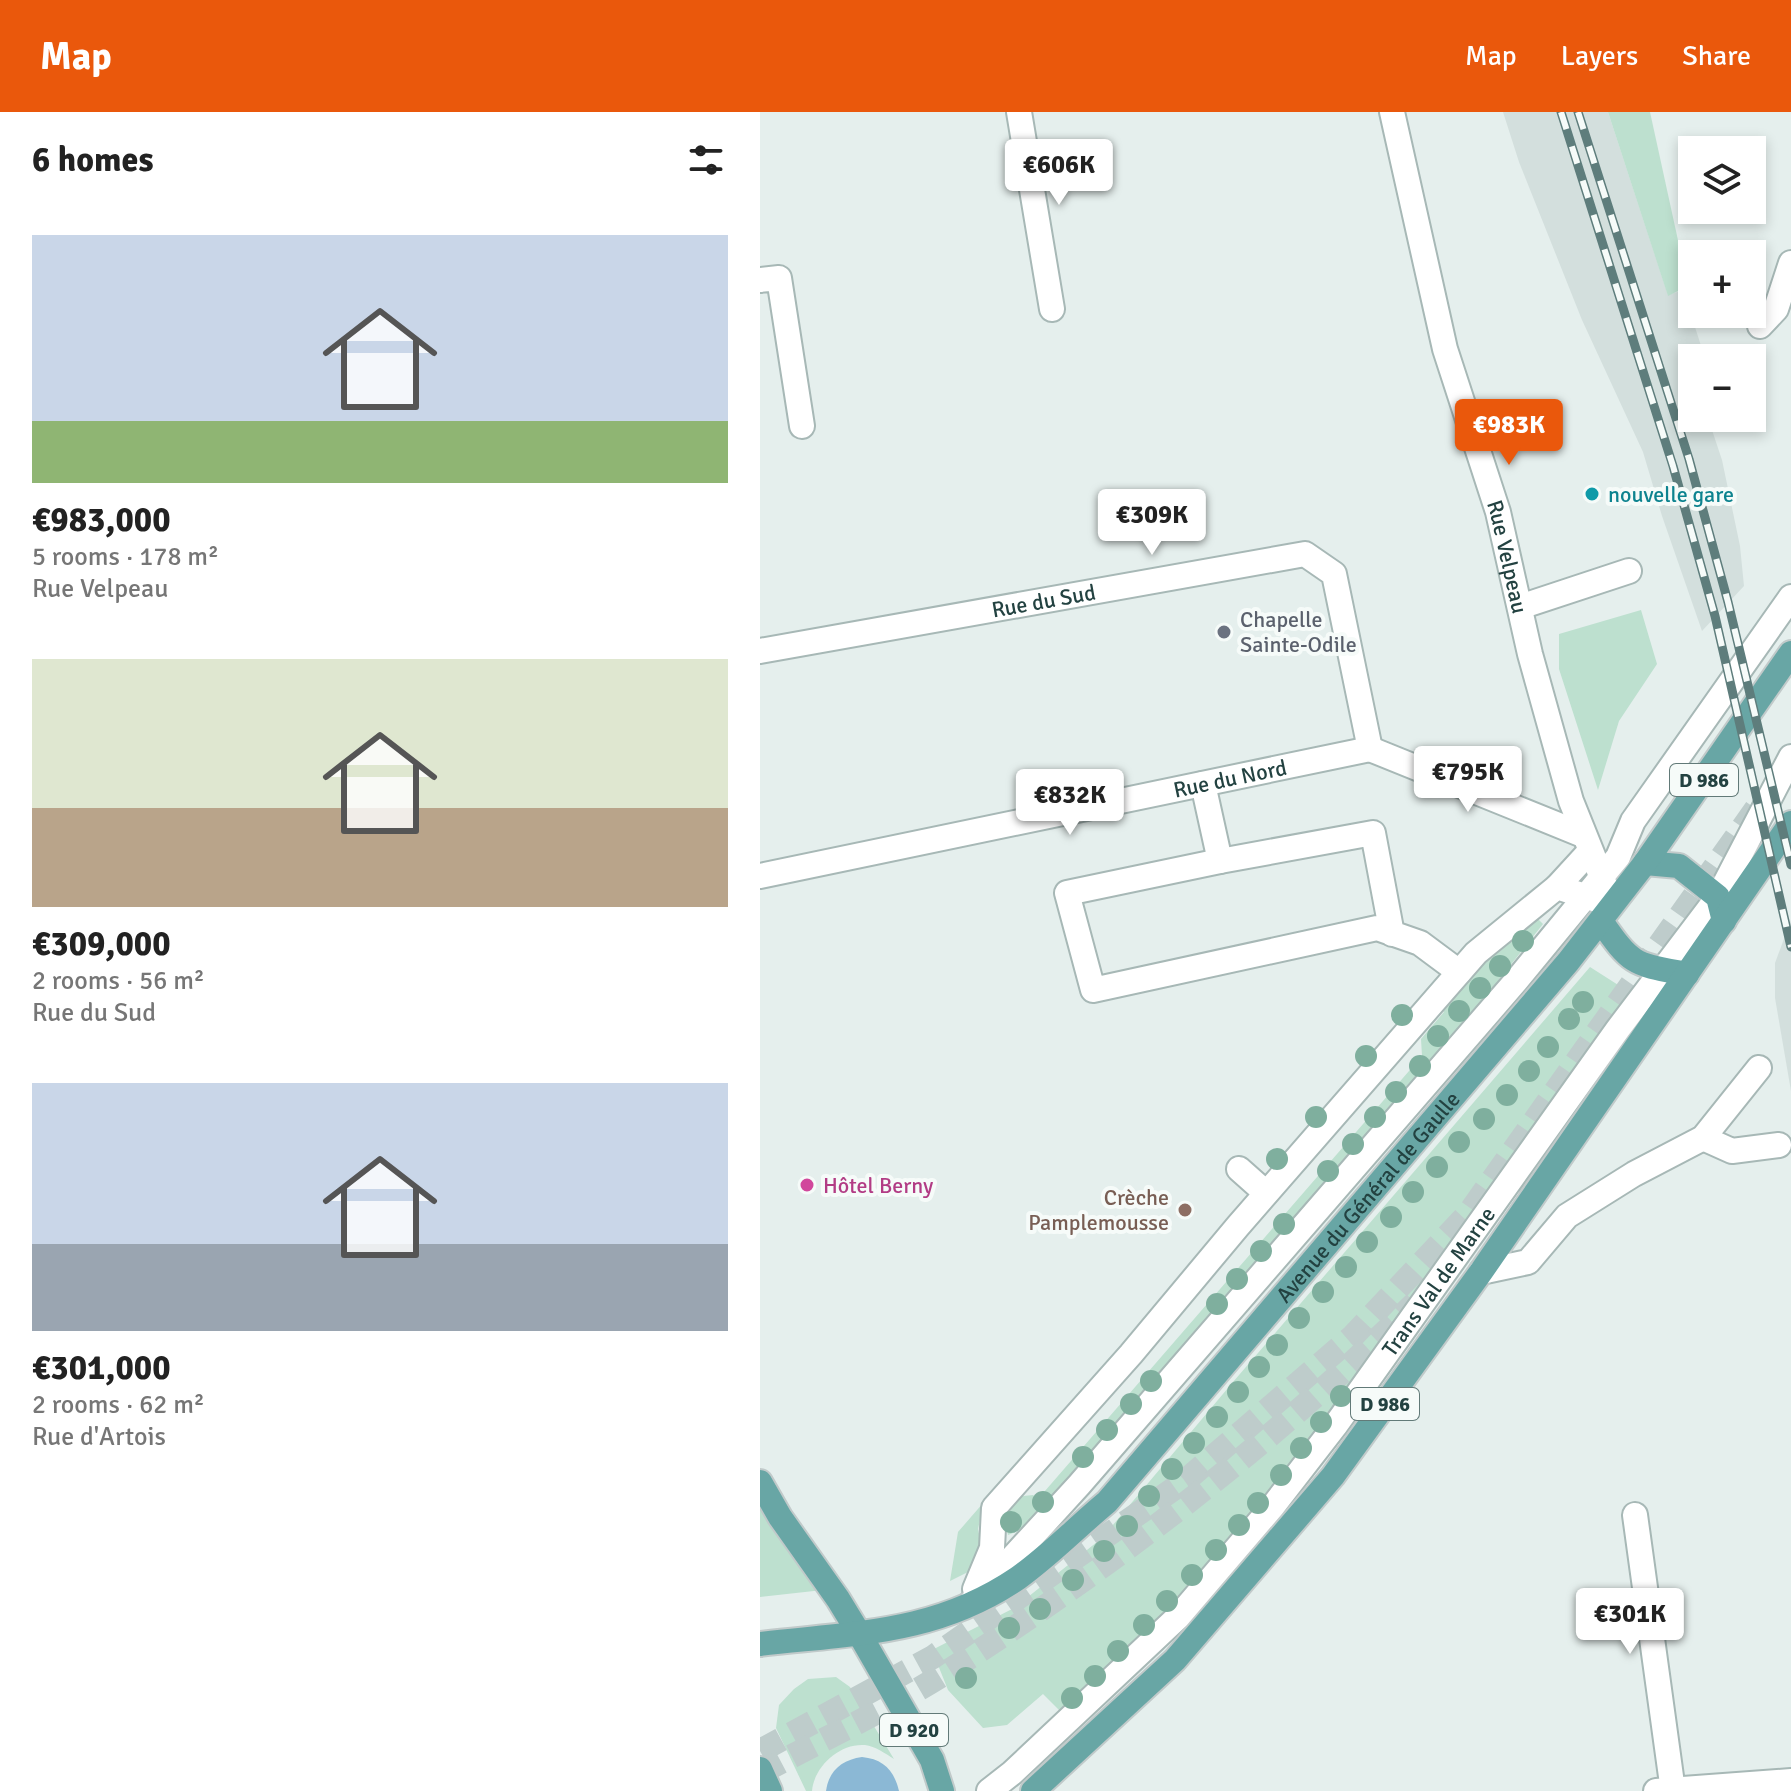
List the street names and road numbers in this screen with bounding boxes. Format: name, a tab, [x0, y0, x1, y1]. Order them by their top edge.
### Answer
street label: Rue Velpeau	[1481, 496, 1534, 616]
street label: Rue du Sud	[989, 578, 1098, 623]
street label: Rue du Nord	[1171, 753, 1289, 803]
road number: D 986	[1670, 764, 1738, 796]
street label: Avenue du Général de Gaulle	[1270, 1086, 1465, 1308]
street label: Trans Val de Marne	[1376, 1201, 1501, 1361]
road number: D 986	[1351, 1388, 1419, 1420]
road number: D 920	[880, 1714, 948, 1746]

